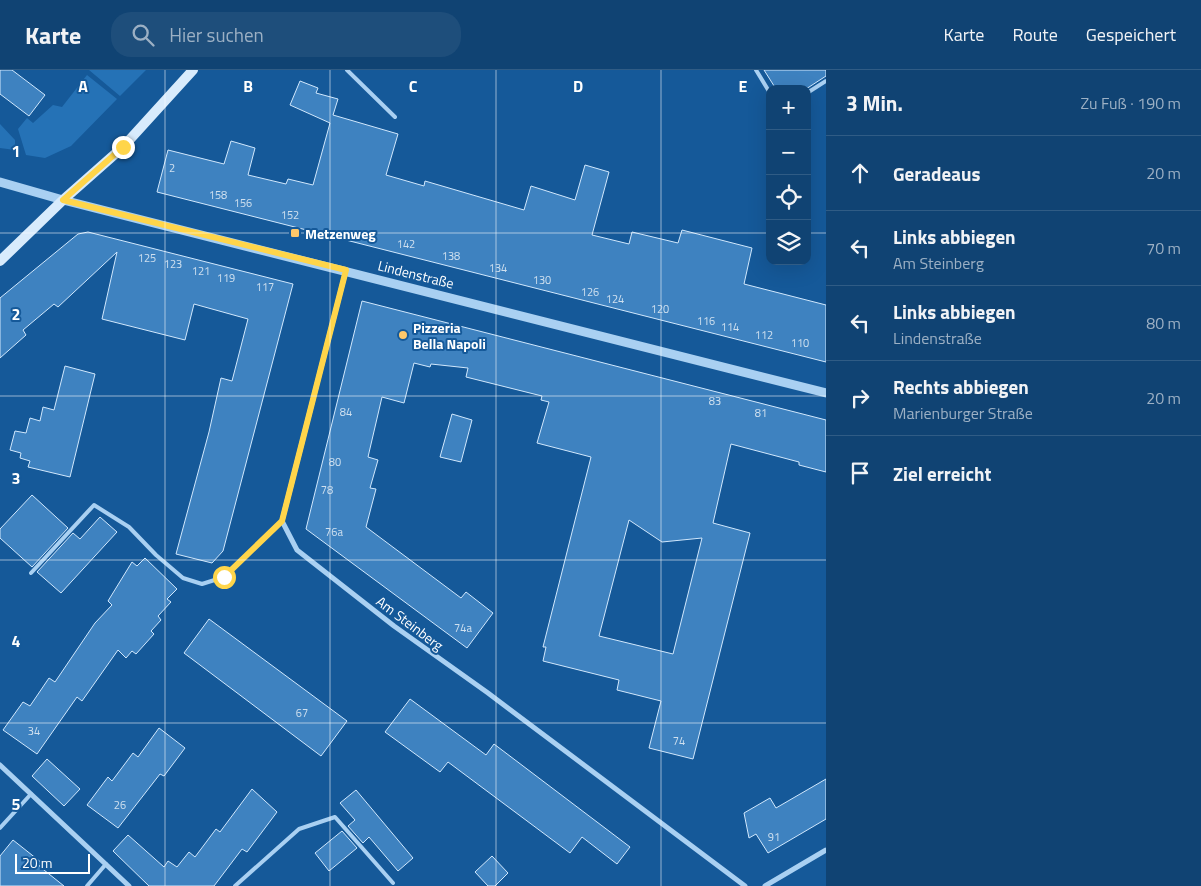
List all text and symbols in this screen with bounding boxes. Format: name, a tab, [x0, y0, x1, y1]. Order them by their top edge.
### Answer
search box	[111, 12, 461, 57]
text: Karte	[25, 17, 81, 53]
text: Hier suchen	[169, 20, 264, 49]
icon: search	[129, 21, 157, 49]
text: Karte	[943, 21, 984, 48]
text: Route	[1012, 21, 1058, 48]
text: Gespeichert	[1086, 21, 1176, 48]
text: A	[78, 74, 88, 98]
text: B	[243, 74, 253, 98]
text: C	[409, 74, 418, 98]
text: D	[573, 74, 583, 98]
text: E	[739, 74, 748, 98]
map controls	[766, 85, 811, 265]
button: +	[766, 85, 811, 130]
text: 3 Min.	[846, 87, 903, 119]
text: Zu Fuß · 190 m	[1080, 91, 1181, 115]
button: −	[766, 130, 811, 175]
route end	[112, 136, 135, 159]
text: 1	[12, 139, 20, 163]
icon: ahead	[846, 159, 874, 187]
text: Geradeaus	[893, 159, 980, 188]
house number: 2	[169, 160, 175, 176]
text: 20 m	[1146, 161, 1181, 185]
button: locate	[766, 175, 811, 220]
house number: 158	[209, 187, 227, 203]
house number: 156	[234, 195, 252, 211]
house number: 152	[281, 207, 299, 223]
button: layers	[766, 220, 811, 265]
text: Links abbiegen	[893, 222, 1016, 251]
place label: Metzenweg	[305, 223, 376, 244]
marker: Metzenweg	[289, 227, 301, 239]
icon: left	[846, 234, 874, 262]
house number: 142	[397, 236, 415, 252]
text: 70 m	[1146, 236, 1181, 260]
house number: 138	[442, 248, 460, 264]
house number: 125	[138, 250, 156, 266]
text: Am Steinberg	[893, 251, 984, 275]
street label: Lindenstraße	[376, 254, 456, 294]
house number: 123	[164, 256, 182, 272]
house number: 134	[489, 260, 507, 276]
house number: 121	[192, 263, 210, 279]
house number: 119	[217, 270, 235, 286]
house number: 130	[533, 272, 551, 288]
house number: 117	[256, 279, 274, 295]
house number: 126	[581, 284, 599, 300]
house number: 124	[606, 291, 624, 307]
text: Links abbiegen	[893, 297, 1016, 326]
house number: 120	[651, 301, 669, 317]
text: 2	[12, 302, 20, 326]
icon: left	[846, 309, 874, 337]
text: 80 m	[1146, 311, 1181, 335]
house number: 116	[697, 313, 715, 329]
place label: Pizzeria Bella Napoli	[413, 317, 486, 354]
house number: 114	[721, 319, 739, 335]
text: Lindenstraße	[893, 326, 982, 350]
house number: 112	[755, 327, 773, 343]
marker: Pizzeria Bella Napoli	[397, 329, 409, 341]
house number: 110	[791, 335, 809, 351]
text: Rechts abbiegen	[893, 372, 1029, 401]
icon: right	[846, 384, 874, 412]
text: 20 m	[1146, 386, 1181, 410]
house number: 83	[709, 393, 721, 409]
text: Marienburger Straße	[893, 401, 1033, 425]
house number: 84	[340, 404, 352, 420]
house number: 81	[755, 405, 767, 421]
house number: 80	[329, 454, 341, 470]
icon: arrive	[846, 459, 874, 487]
text: Ziel erreicht	[893, 459, 991, 488]
text: 3	[12, 466, 20, 490]
house number: 78	[321, 482, 333, 498]
house number: 76a	[325, 524, 343, 540]
route start	[213, 566, 236, 589]
street label: Am Steinberg	[372, 591, 448, 655]
house number: 74a	[454, 620, 472, 636]
text: 4	[12, 629, 21, 653]
house number: 67	[296, 705, 308, 721]
house number: 34	[28, 723, 40, 739]
house number: 74	[673, 733, 685, 749]
text: 5	[12, 792, 21, 816]
house number: 26	[114, 797, 126, 813]
house number: 91	[768, 829, 780, 845]
scale bar	[15, 851, 90, 874]
text: 20 m	[22, 852, 52, 873]

